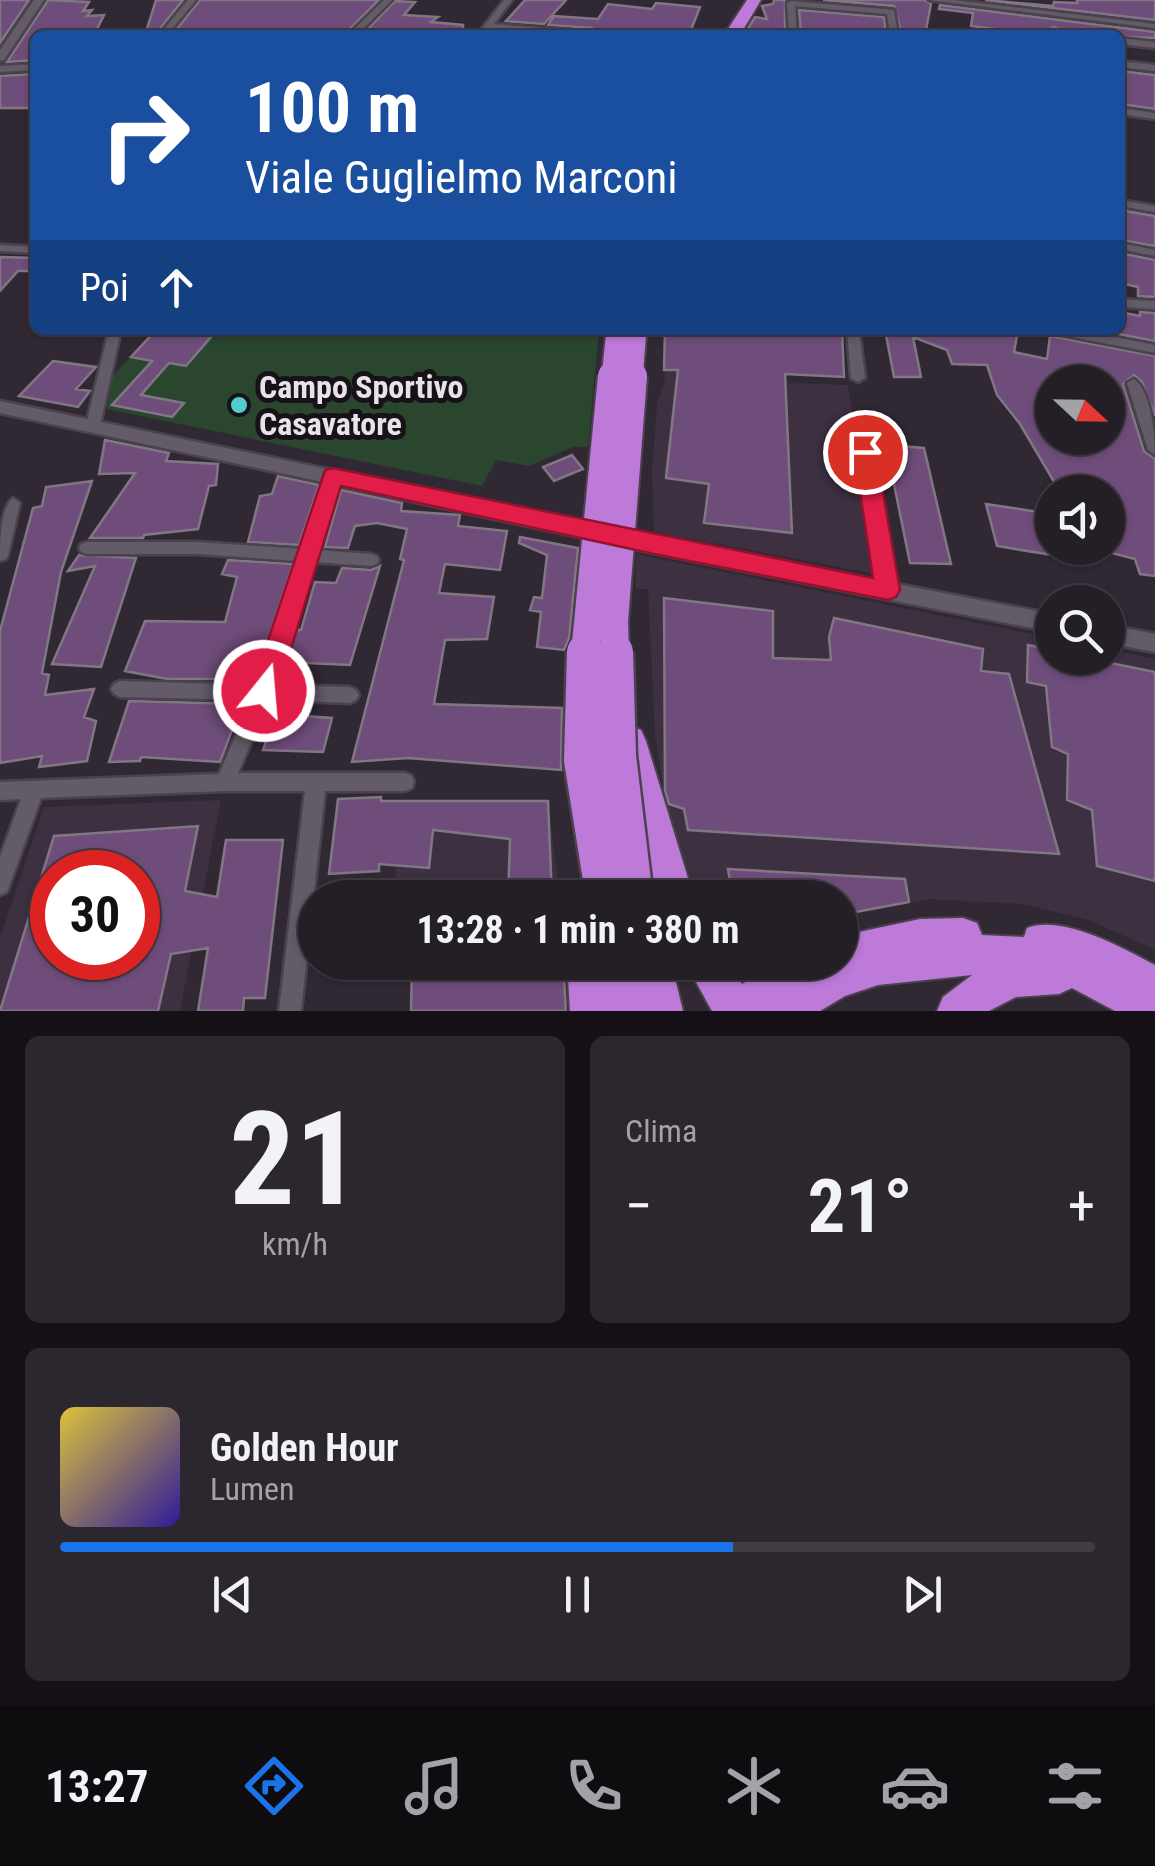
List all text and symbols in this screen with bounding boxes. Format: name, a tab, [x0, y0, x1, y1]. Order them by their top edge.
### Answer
text: 100 m	[245, 67, 419, 149]
icon: right	[80, 70, 210, 200]
text: Viale Guglielmo Marconi	[245, 151, 678, 204]
icon: ahead	[149, 260, 204, 315]
text: Poi	[80, 266, 129, 310]
north arrow	[1035, 365, 1125, 455]
map controls	[1035, 365, 1125, 675]
place label: Campo Sportivo Casavatore	[259, 368, 464, 443]
marker: Campo Sportivo Casavatore	[228, 394, 250, 416]
pin	[823, 410, 908, 495]
icon: arrive	[838, 425, 893, 480]
button: sound	[1035, 475, 1125, 565]
button: search	[1035, 585, 1125, 675]
position arrow	[212, 639, 316, 743]
speed limit sign: 30	[30, 850, 160, 980]
text: 13:28 · 1 min · 380 m	[417, 908, 739, 952]
text: 21	[229, 1083, 361, 1236]
text: Clima	[625, 1112, 697, 1150]
text: 21°	[808, 1162, 913, 1250]
text: −	[625, 1174, 653, 1238]
text: +	[1068, 1174, 1095, 1238]
text: km/h	[262, 1225, 328, 1263]
text: Golden Hour	[210, 1426, 399, 1470]
text: Lumen	[210, 1470, 295, 1508]
icon: previous	[205, 1567, 260, 1622]
icon: pause	[550, 1567, 605, 1622]
icon: next	[895, 1567, 950, 1622]
icon: directions	[239, 1751, 309, 1821]
icon: music	[399, 1751, 469, 1821]
icon: phone	[559, 1751, 629, 1821]
icon: climate	[719, 1751, 789, 1821]
icon: car	[880, 1751, 950, 1821]
icon: filters	[1040, 1751, 1110, 1821]
text: 13:27	[45, 1760, 148, 1813]

